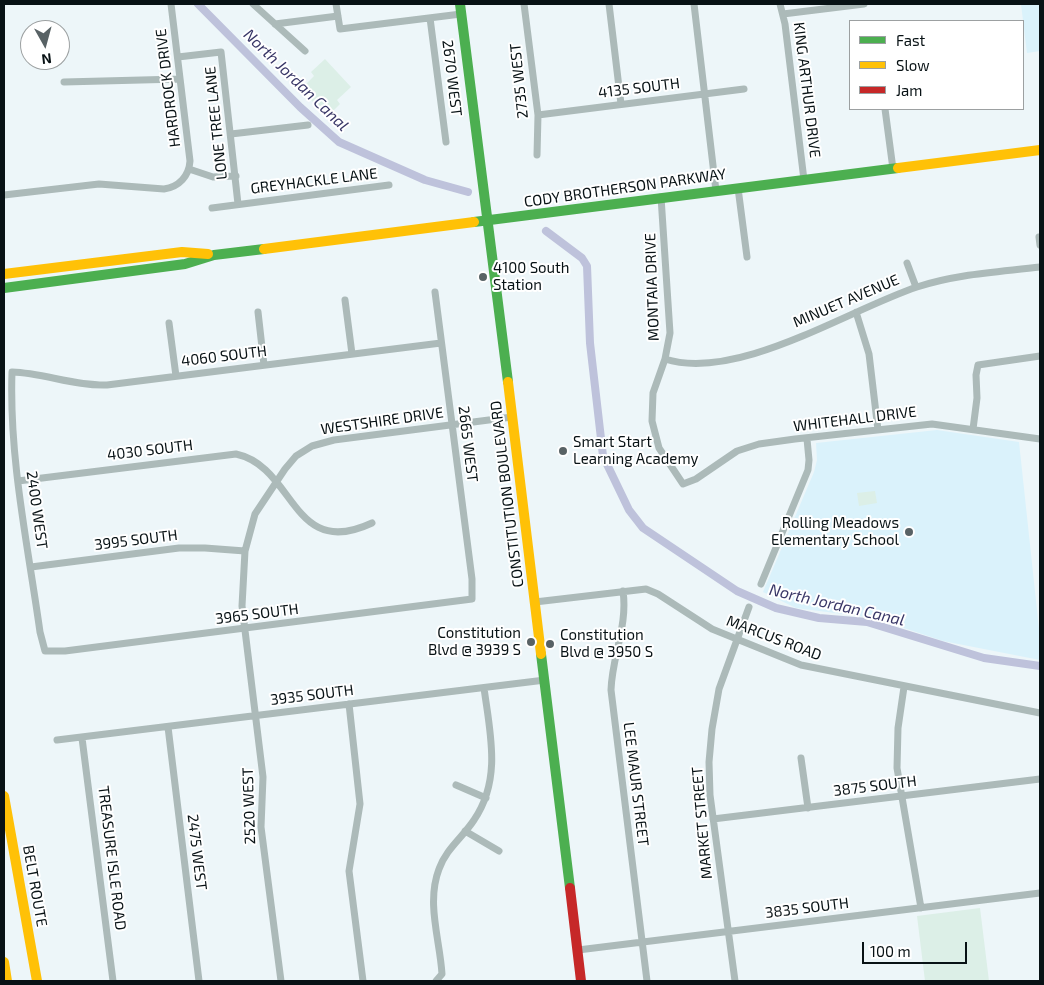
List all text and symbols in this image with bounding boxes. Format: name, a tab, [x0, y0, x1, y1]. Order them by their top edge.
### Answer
north arrow	[20, 20, 70, 70]
legend	[849, 20, 1024, 110]
street label: KING ARTHUR DRIVE	[790, 21, 824, 159]
water label: North Jordan Canal	[239, 25, 353, 135]
street label: HARDROCK DRIVE	[152, 28, 184, 148]
text: Fast	[896, 31, 925, 49]
street label: 2670 WEST	[438, 39, 466, 117]
street label: 2735 WEST	[506, 42, 532, 120]
text: N	[41, 50, 53, 68]
text: Slow	[896, 56, 930, 74]
street label: LONE TREE LANE	[201, 65, 231, 181]
street label: 4135 SOUTH	[597, 74, 681, 102]
text: Jam	[896, 81, 922, 99]
street label: GREYHACKLE LANE	[249, 164, 379, 198]
street label: CODY BROTHERSON PARKWAY	[523, 165, 727, 211]
street label: MONTAIA DRIVE	[641, 233, 663, 341]
place label: 4100 South Station	[493, 259, 570, 294]
marker: 4100 South Station	[477, 271, 489, 283]
street label: MINUET AVENUE	[790, 271, 902, 331]
street label: 4060 SOUTH	[180, 342, 268, 370]
street label: CONSTITUTION BOULEVARD	[487, 400, 527, 588]
street label: WESTSHIRE DRIVE	[319, 403, 445, 439]
street label: WHITEHALL DRIVE	[792, 403, 918, 435]
street label: 2665 WEST	[454, 405, 482, 483]
place label: Smart Start Learning Academy	[573, 433, 698, 468]
street label: 4030 SOUTH	[106, 436, 194, 464]
marker: Smart Start Learning Academy	[557, 445, 569, 457]
street label: 2400 WEST	[23, 470, 51, 550]
place label: Rolling Meadows Elementary School	[771, 514, 899, 549]
street label: 3995 SOUTH	[93, 526, 179, 554]
marker: Rolling Meadows Elementary School	[903, 526, 915, 538]
water label: North Jordan Canal	[767, 580, 907, 630]
street label: 3965 SOUTH	[214, 600, 300, 628]
street label: MARCUS ROAD	[724, 612, 824, 664]
place label: Constitution Blvd @ 3939 S	[428, 624, 521, 659]
place label: Constitution Blvd @ 3950 S	[560, 626, 653, 661]
marker: Constitution Blvd @ 3939 S	[525, 636, 537, 648]
marker: Constitution Blvd @ 3950 S	[544, 638, 556, 650]
street label: 3935 SOUTH	[269, 681, 355, 709]
street label: LEE MAUR STREET	[619, 721, 653, 847]
street label: MARKET STREET	[688, 766, 716, 880]
street label: 2520 WEST	[239, 767, 259, 845]
street label: 3875 SOUTH	[832, 772, 918, 800]
street label: TREASURE ISLE ROAD	[94, 785, 130, 931]
street label: 2475 WEST	[183, 813, 211, 891]
street label: BELT ROUTE	[19, 844, 51, 928]
street label: 3835 SOUTH	[764, 894, 850, 922]
scale bar	[864, 932, 969, 964]
text: 100 m	[870, 942, 911, 960]

